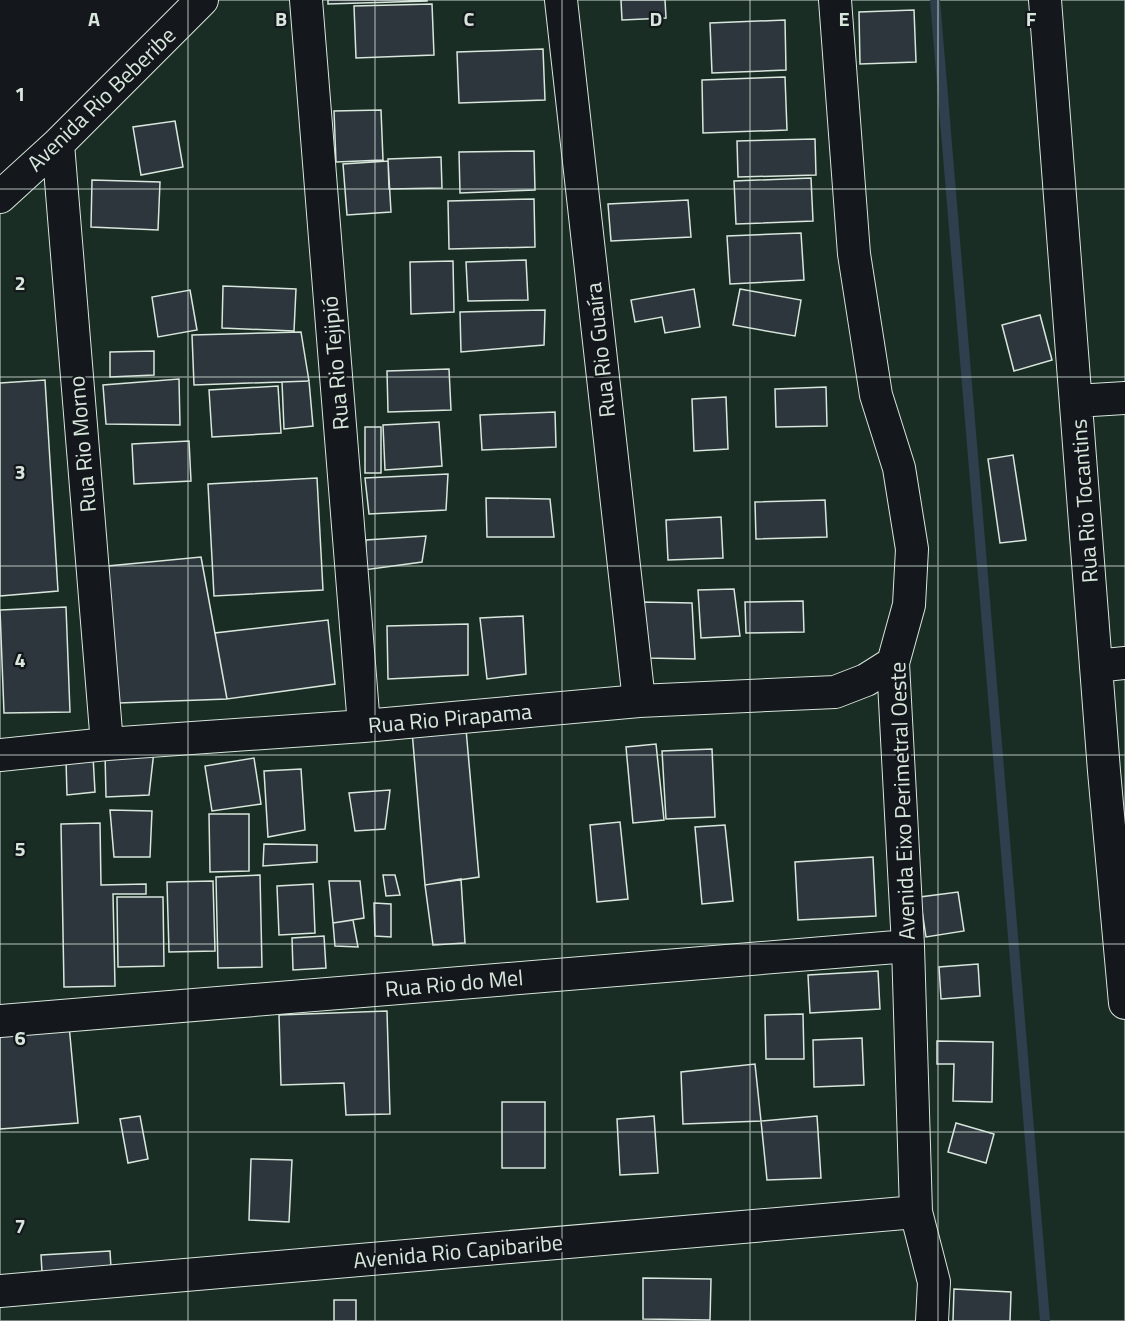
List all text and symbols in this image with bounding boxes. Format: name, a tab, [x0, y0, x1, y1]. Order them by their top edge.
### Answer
text: A	[88, 3, 100, 34]
text: B	[275, 3, 287, 34]
text: C	[464, 3, 475, 34]
text: D	[650, 3, 662, 34]
text: E	[838, 3, 850, 34]
text: F	[1026, 3, 1037, 34]
street label: Avenida Rio Beberibe	[19, 19, 183, 179]
text: 1	[14, 78, 26, 109]
text: 2	[14, 267, 26, 298]
street label: Rua Rio Guaíra	[576, 281, 624, 419]
street label: Rua Rio Tejipió	[312, 295, 358, 431]
street label: Rua Rio Morno	[59, 374, 105, 514]
street label: Rua Rio Tocantins	[1061, 418, 1107, 584]
text: 3	[14, 456, 26, 487]
text: 4	[14, 644, 26, 675]
street label: Avenida Eixo Perimetral Oeste	[880, 661, 924, 941]
street label: Rua Rio Pirapama	[367, 694, 533, 742]
text: 5	[14, 833, 26, 864]
street label: Rua Rio do Mel	[384, 960, 524, 1006]
text: 6	[14, 1022, 26, 1053]
text: 7	[14, 1210, 26, 1241]
street label: Avenida Rio Capibaribe	[352, 1225, 564, 1277]

